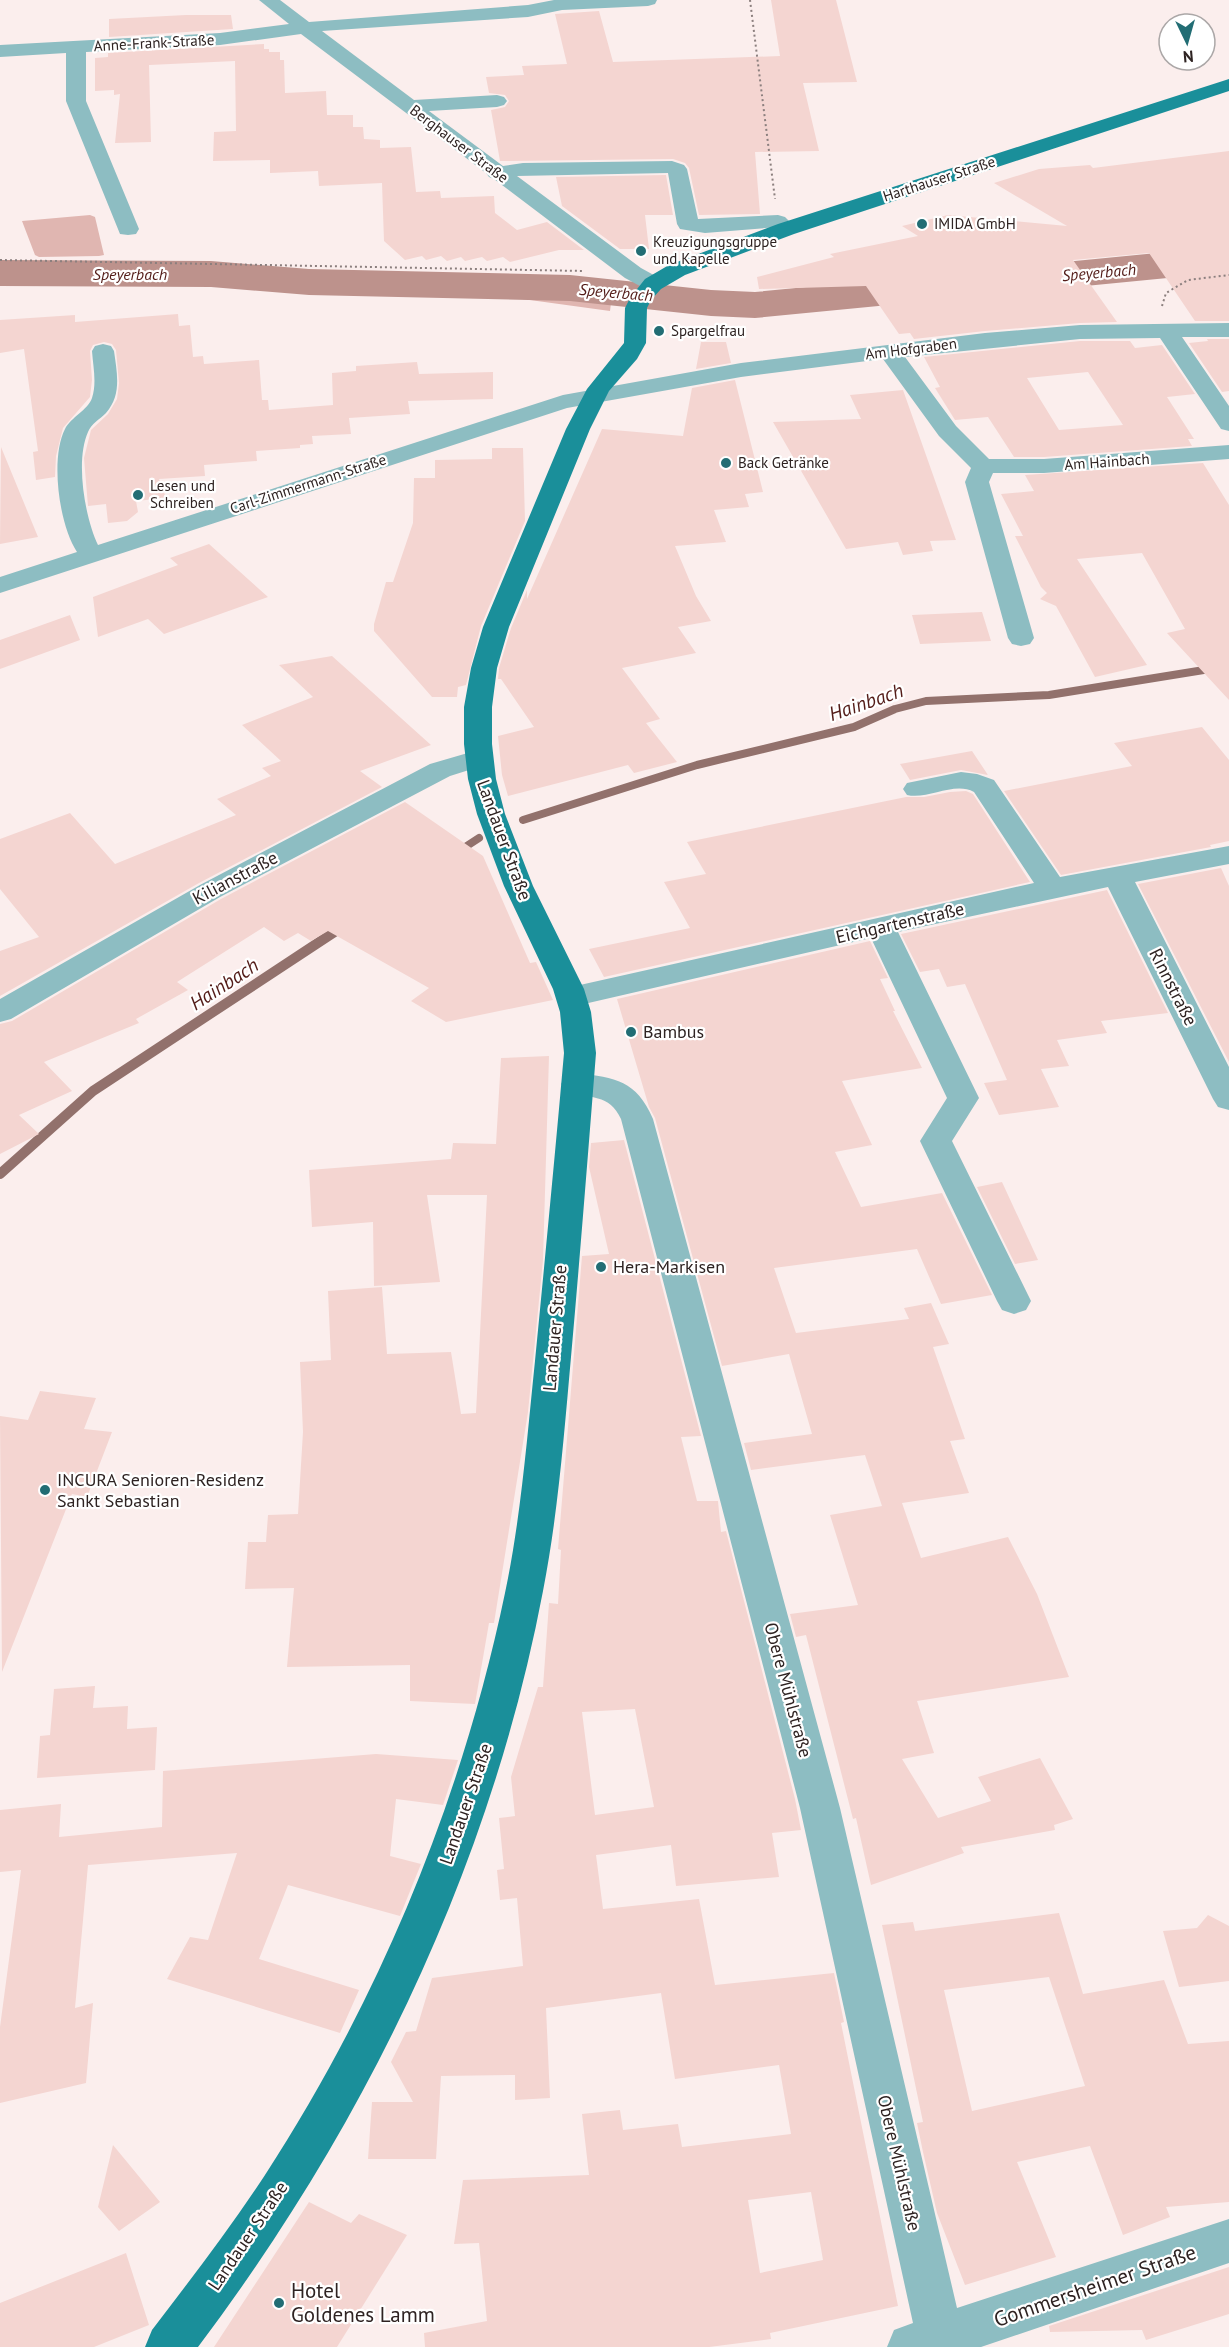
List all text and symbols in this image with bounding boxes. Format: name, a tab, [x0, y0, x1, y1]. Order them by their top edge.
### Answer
north arrow	[1157, 12, 1217, 72]
street label: Anne-Frank-Straße	[93, 30, 215, 55]
text: N	[1182, 47, 1194, 67]
street label: Berghauser Straße	[406, 100, 512, 187]
street label: Harthauser Straße	[880, 151, 997, 206]
place label: IMIDA GmbH	[934, 214, 1016, 233]
marker: IMIDA GmbH	[915, 217, 929, 231]
place label: Kreuzigungsgruppe und Kapelle	[653, 232, 777, 268]
marker: Kreuzigungsgruppe und Kapelle	[634, 244, 648, 258]
water label: Speyerbach	[1061, 259, 1137, 285]
water label: Speyerbach	[93, 264, 167, 284]
water label: Speyerbach	[578, 279, 654, 305]
place label: Spargelfrau	[671, 321, 745, 340]
marker: Spargelfrau	[652, 324, 666, 338]
street label: Am Hofgraben	[864, 333, 958, 364]
street label: Carl-Zimmermann-Straße	[227, 449, 388, 518]
street label: Am Hainbach	[1064, 449, 1150, 474]
place label: Back Getränke	[738, 453, 829, 472]
marker: Back Getränke	[719, 456, 733, 470]
place label: Lesen und Schreiben	[150, 476, 215, 512]
marker: Lesen und Schreiben	[131, 488, 145, 502]
water label: Hainbach	[825, 677, 907, 727]
street label: Landauer Straße	[472, 776, 537, 903]
street label: Kilianstraße	[188, 846, 281, 910]
street label: Eichgartenstraße	[833, 897, 966, 948]
street label: Rinnstraße	[1144, 944, 1203, 1029]
water label: Hainbach	[185, 952, 263, 1016]
place label: Bambus	[643, 1020, 704, 1043]
marker: Bambus	[624, 1025, 638, 1039]
place label: Hera-Markisen	[613, 1255, 725, 1278]
marker: Hera-Markisen	[594, 1260, 608, 1274]
street label: Landauer Straße	[538, 1264, 571, 1392]
place label: INCURA Senioren-Residenz Sankt Sebastian	[57, 1468, 264, 1512]
marker: INCURA Senioren-Residenz Sankt Sebastian	[38, 1483, 52, 1497]
street label: Obere Mühlstraße	[759, 1620, 818, 1760]
street label: Landauer Straße	[434, 1740, 497, 1867]
street label: Obere Mühlstraße	[873, 2093, 926, 2233]
street label: Landauer Straße	[203, 2177, 293, 2295]
street label: Gommersheimer Straße	[990, 2238, 1199, 2333]
place label: Hotel Goldenes Lamm	[291, 2277, 435, 2328]
marker: Hotel Goldenes Lamm	[272, 2296, 286, 2310]

